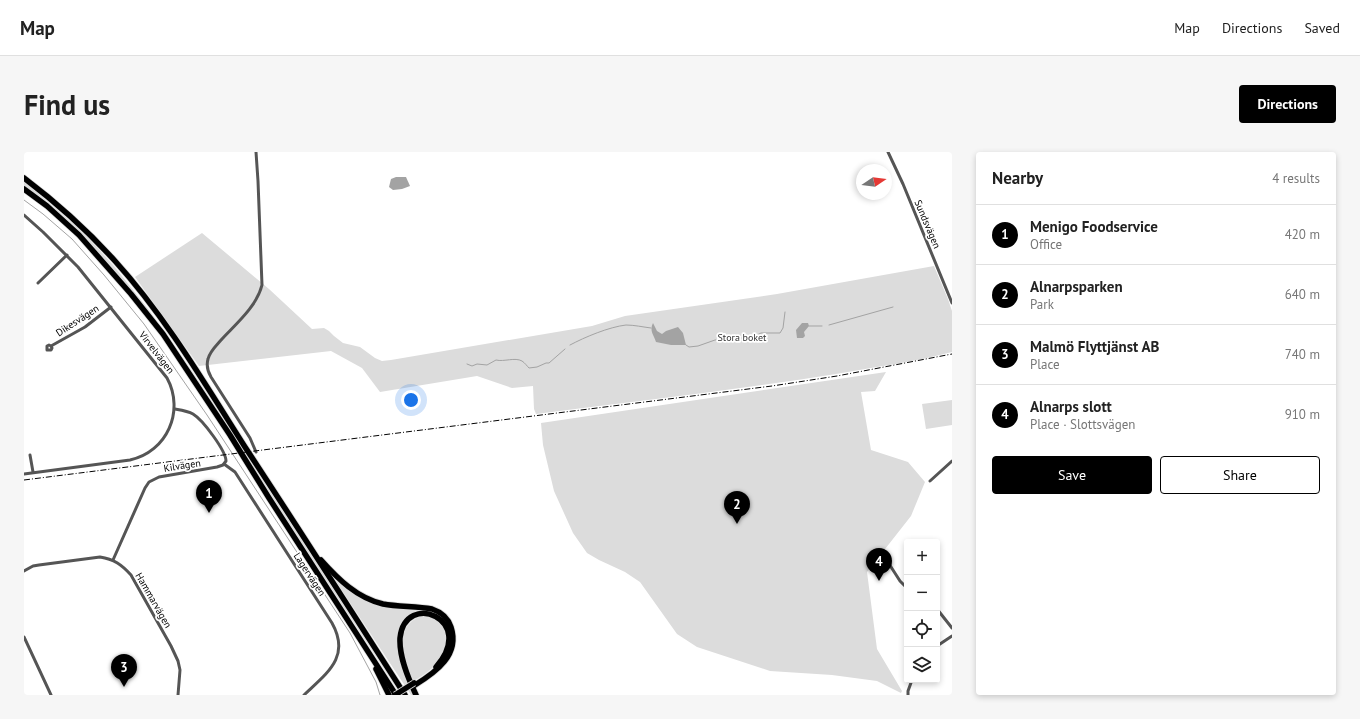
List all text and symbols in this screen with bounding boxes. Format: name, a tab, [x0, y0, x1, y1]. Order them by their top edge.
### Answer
text: Map	[20, 16, 55, 40]
text: Map	[1174, 19, 1200, 37]
text: Directions	[1222, 19, 1282, 37]
text: Saved	[1304, 19, 1340, 37]
button: Directions	[1239, 85, 1336, 123]
text: Find us	[24, 86, 110, 123]
north arrow	[856, 164, 892, 200]
text: Nearby	[992, 167, 1043, 189]
text: 4 results	[1272, 170, 1320, 187]
street label: Sundsvägen	[912, 198, 944, 250]
text: Menigo Foodservice	[1030, 217, 1158, 236]
text: 1	[1001, 226, 1009, 243]
text: 420 m	[1285, 226, 1320, 243]
text: Office	[1030, 236, 1062, 253]
text: Alnarpsparken	[1030, 277, 1123, 296]
text: 2	[1001, 286, 1009, 303]
text: 640 m	[1285, 286, 1320, 303]
text: Park	[1030, 296, 1054, 313]
street label: Dikesvägen	[53, 302, 101, 339]
street label: Virvelvägen	[135, 328, 177, 376]
park label: Stora boket	[718, 331, 767, 344]
text: Malmö Flyttjänst AB	[1030, 337, 1159, 356]
text: 3	[1001, 346, 1009, 363]
text: 740 m	[1285, 346, 1320, 363]
text: Place	[1030, 356, 1060, 373]
your location	[401, 390, 421, 410]
text: Alnarps slott	[1030, 397, 1112, 416]
text: 4	[1001, 406, 1009, 423]
text: 910 m	[1285, 406, 1320, 423]
text: Place · Slottsvägen	[1030, 416, 1135, 433]
street label: Kilvägen	[163, 456, 202, 475]
button: Save	[992, 456, 1152, 494]
button: Share	[1160, 456, 1320, 494]
pin: 1	[196, 480, 222, 513]
pin: 2	[724, 491, 750, 524]
map controls	[904, 539, 940, 683]
button: +	[904, 539, 940, 575]
pin: 4	[866, 548, 892, 581]
street label: Lagervägen	[291, 550, 329, 599]
street label: Hammarvägen	[132, 570, 175, 630]
button: −	[904, 575, 940, 611]
button: locate	[904, 611, 940, 647]
button: layers	[904, 647, 940, 683]
pin: 3	[111, 654, 137, 687]

